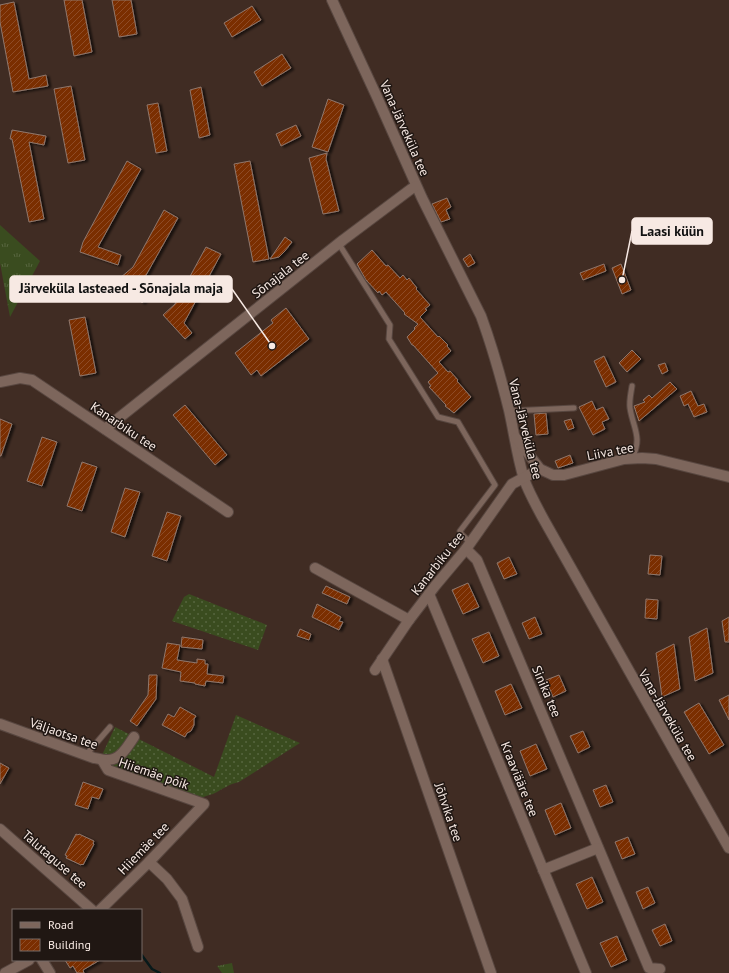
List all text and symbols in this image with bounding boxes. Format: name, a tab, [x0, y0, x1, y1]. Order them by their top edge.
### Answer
street label: Vana-Järveküla tee	[375, 77, 433, 179]
callout: Laasi küün	[632, 218, 712, 244]
text: Laasi küün	[640, 222, 704, 240]
street label: Sõnajala tee	[248, 247, 312, 302]
callout: Järveküla lasteaed - Sõnajala maja	[10, 276, 232, 302]
text: Järveküla lasteaed - Sõnajala maja	[18, 279, 223, 297]
street label: Vana-Järveküla tee	[505, 376, 546, 481]
street label: Kanarbiku tee	[87, 398, 160, 455]
street label: Liiva tee	[585, 439, 635, 464]
street label: Kanarbiku tee	[407, 528, 468, 599]
street label: Sinika tee	[528, 663, 565, 720]
street label: Vana-Järveküla tee	[634, 665, 701, 764]
street label: Väljaotsa tee	[27, 714, 100, 753]
street label: Kraaviääre tee	[497, 739, 542, 819]
street label: Hiiemäe põik	[117, 754, 192, 794]
street label: Jõhvika tee	[430, 780, 467, 844]
street label: Hiiemäe tee	[114, 818, 173, 878]
street label: Talutaguse tee	[19, 826, 91, 892]
legend	[12, 909, 142, 961]
text: Road	[48, 917, 73, 932]
text: Building	[48, 937, 91, 952]

